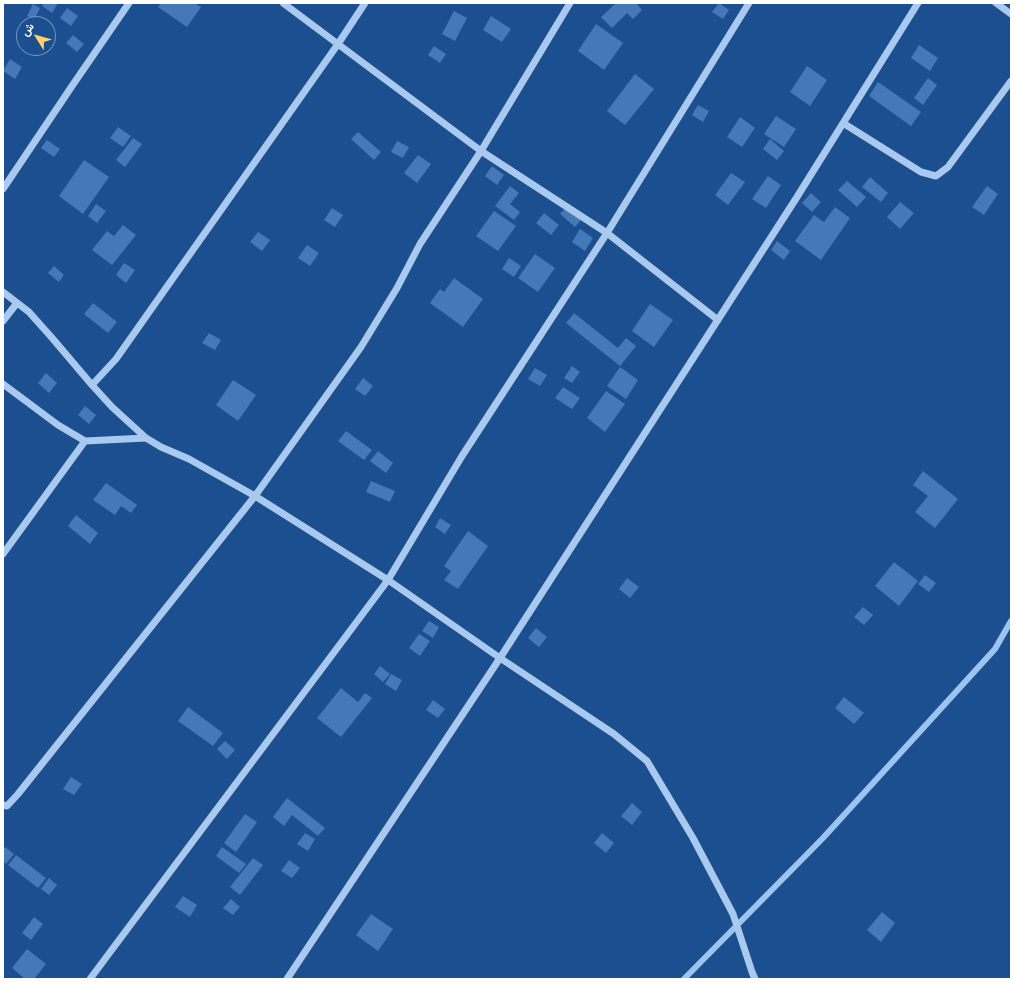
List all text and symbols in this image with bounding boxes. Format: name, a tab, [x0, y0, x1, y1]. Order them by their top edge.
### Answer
north arrow	[16, 16, 56, 56]
text: ش	[17, 19, 37, 39]

